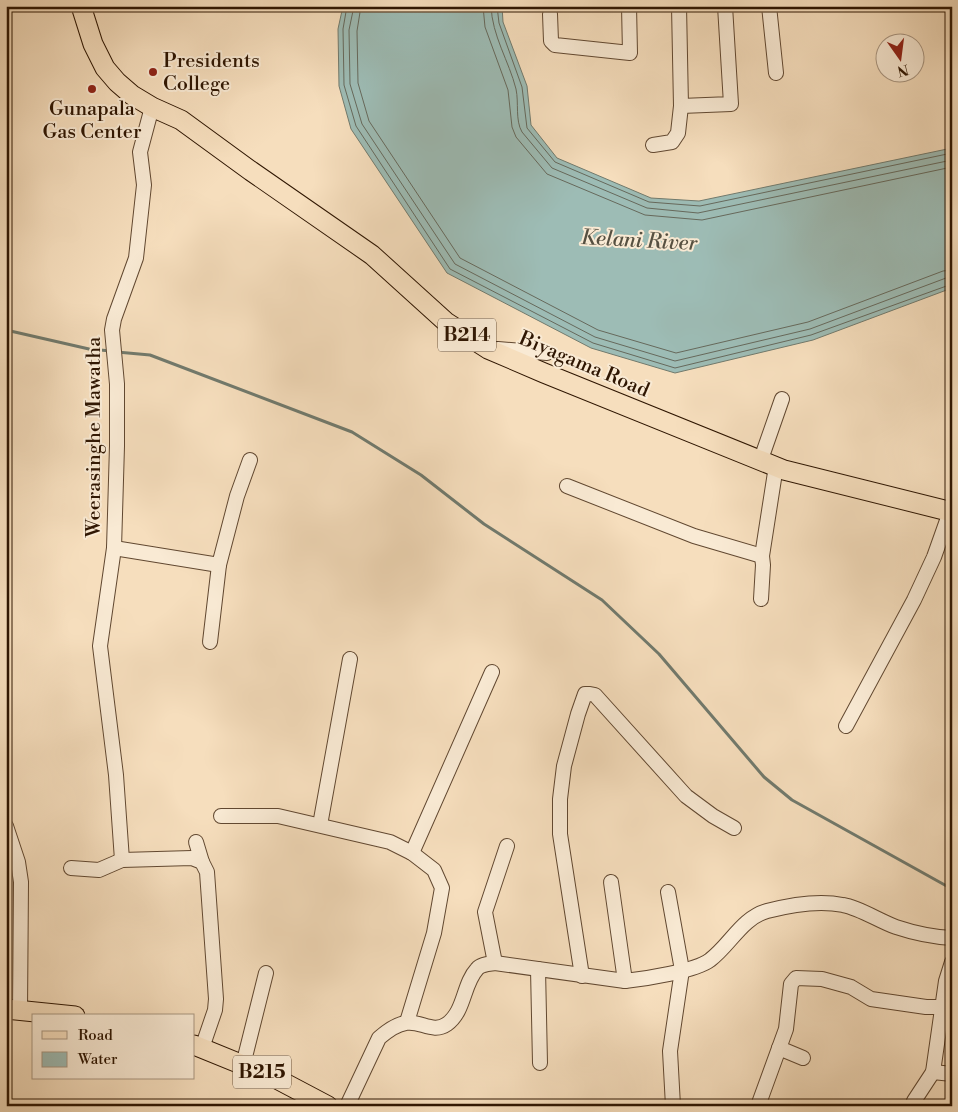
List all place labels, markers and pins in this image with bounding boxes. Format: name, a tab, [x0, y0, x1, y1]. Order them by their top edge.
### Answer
place label: Presidents College	[163, 49, 260, 97]
marker: Presidents College	[147, 66, 159, 78]
marker: Gunapala Gas Center	[86, 83, 98, 95]
place label: Gunapala Gas Center	[42, 97, 142, 145]

